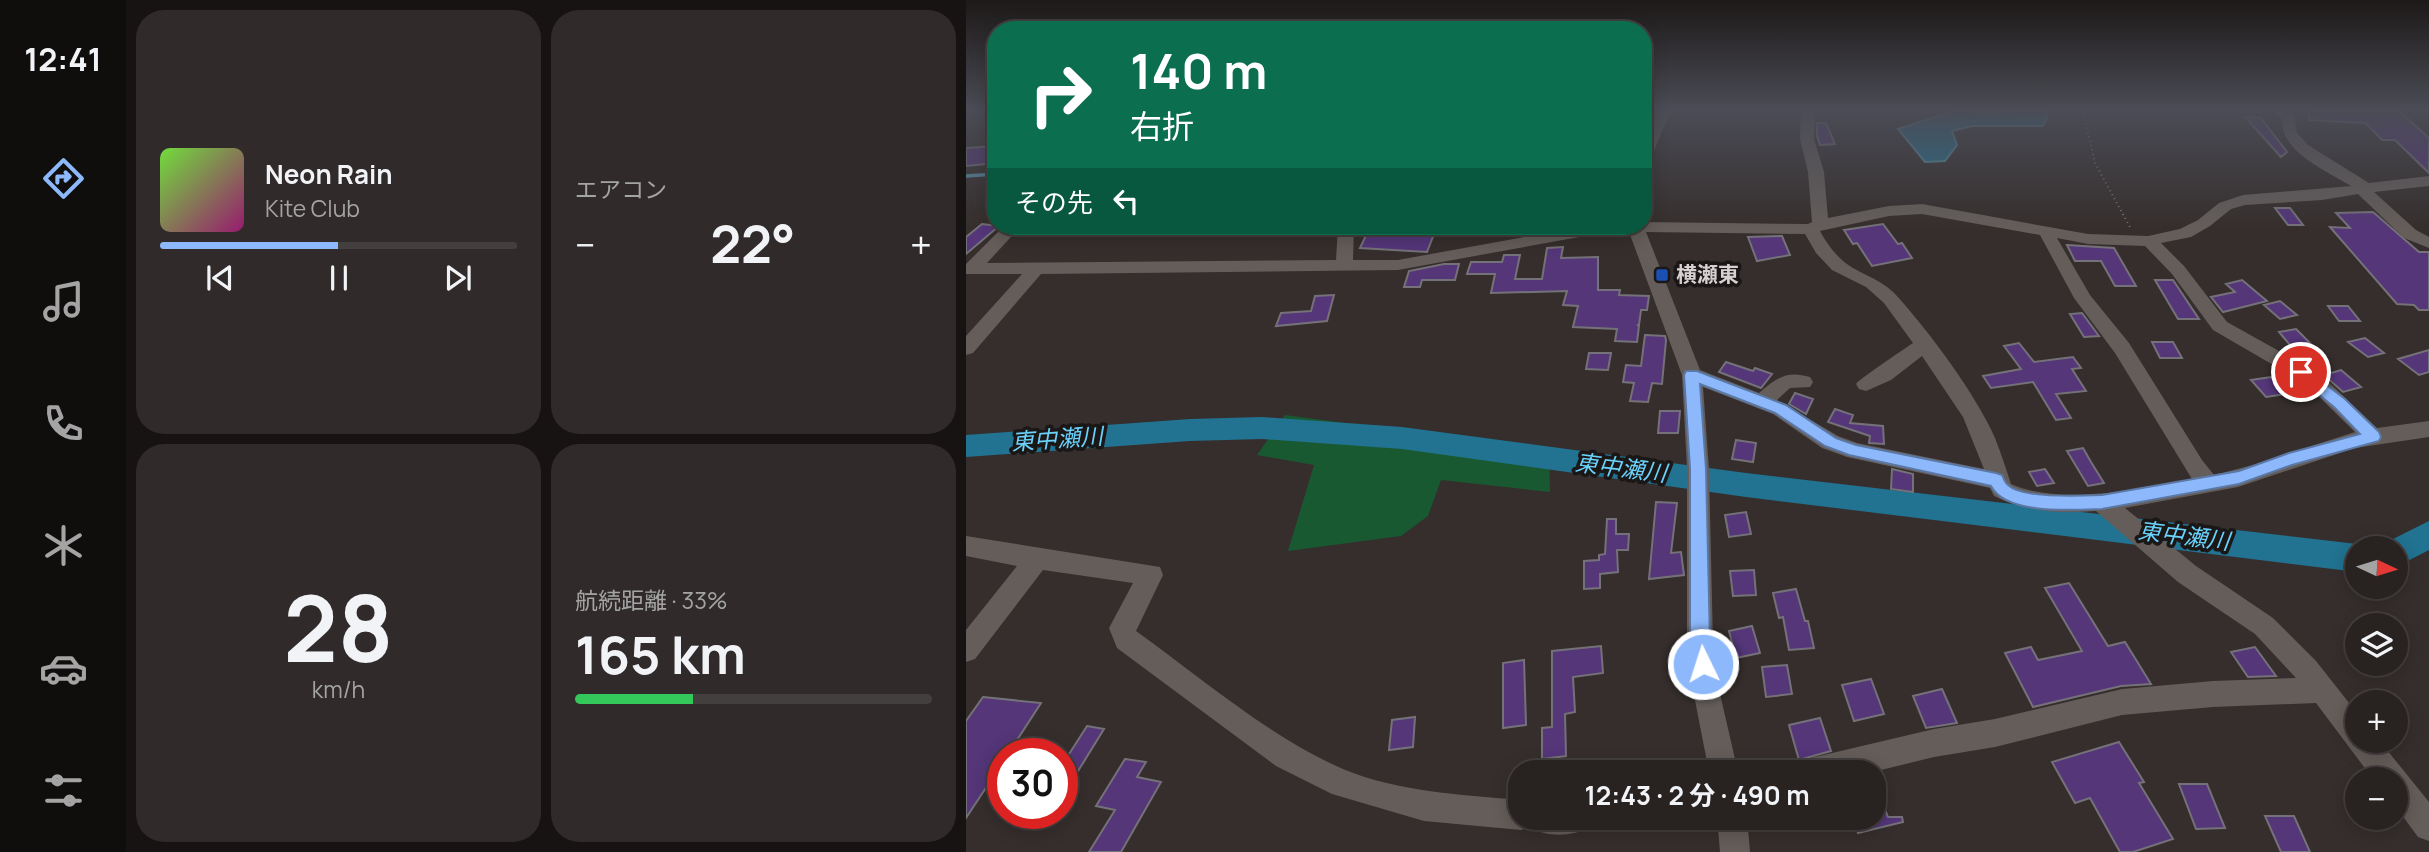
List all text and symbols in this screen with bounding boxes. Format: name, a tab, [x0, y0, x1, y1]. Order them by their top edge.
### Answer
text: 12:41	[24, 37, 102, 81]
text: 140 m	[1130, 37, 1267, 104]
icon: right	[1015, 49, 1106, 140]
text: 右折	[1130, 104, 1194, 148]
icon: directions	[39, 154, 88, 203]
text: Neon Rain	[265, 156, 393, 192]
text: エアコン	[575, 173, 667, 205]
icon: left	[1107, 182, 1145, 220]
text: その先	[1015, 184, 1093, 220]
text: Kite Club	[265, 192, 360, 224]
text: 22°	[710, 208, 795, 279]
text: −	[575, 218, 596, 270]
text: +	[910, 218, 932, 270]
icon: previous	[201, 259, 239, 297]
icon: pause	[320, 259, 358, 297]
icon: next	[439, 259, 477, 297]
place label: 横瀬東	[1676, 260, 1739, 288]
marker: 横瀬東	[1654, 267, 1670, 283]
icon: music	[39, 277, 88, 326]
pin	[2271, 342, 2331, 402]
icon: arrive	[2282, 353, 2320, 391]
icon: phone	[39, 399, 88, 448]
water label: 東中瀬川	[1010, 419, 1107, 457]
water label: 東中瀬川	[1574, 446, 1672, 489]
water label: 東中瀬川	[2137, 514, 2235, 557]
icon: climate	[39, 521, 88, 570]
north arrow	[2345, 536, 2408, 598]
map controls	[2345, 536, 2408, 830]
text: 28	[284, 565, 393, 689]
text: 航続距離 · 33%	[575, 584, 728, 616]
button: layers	[2345, 613, 2408, 676]
text: 165 km	[575, 619, 746, 690]
position arrow	[1666, 627, 1740, 701]
icon: car	[39, 644, 88, 693]
text: km/h	[312, 673, 365, 705]
button: +	[2345, 690, 2408, 753]
speed limit sign: 30	[987, 738, 1078, 829]
icon: filters	[39, 766, 88, 815]
button: −	[2345, 767, 2408, 830]
text: 12:43 · 2 分 · 490 m	[1584, 777, 1810, 813]

